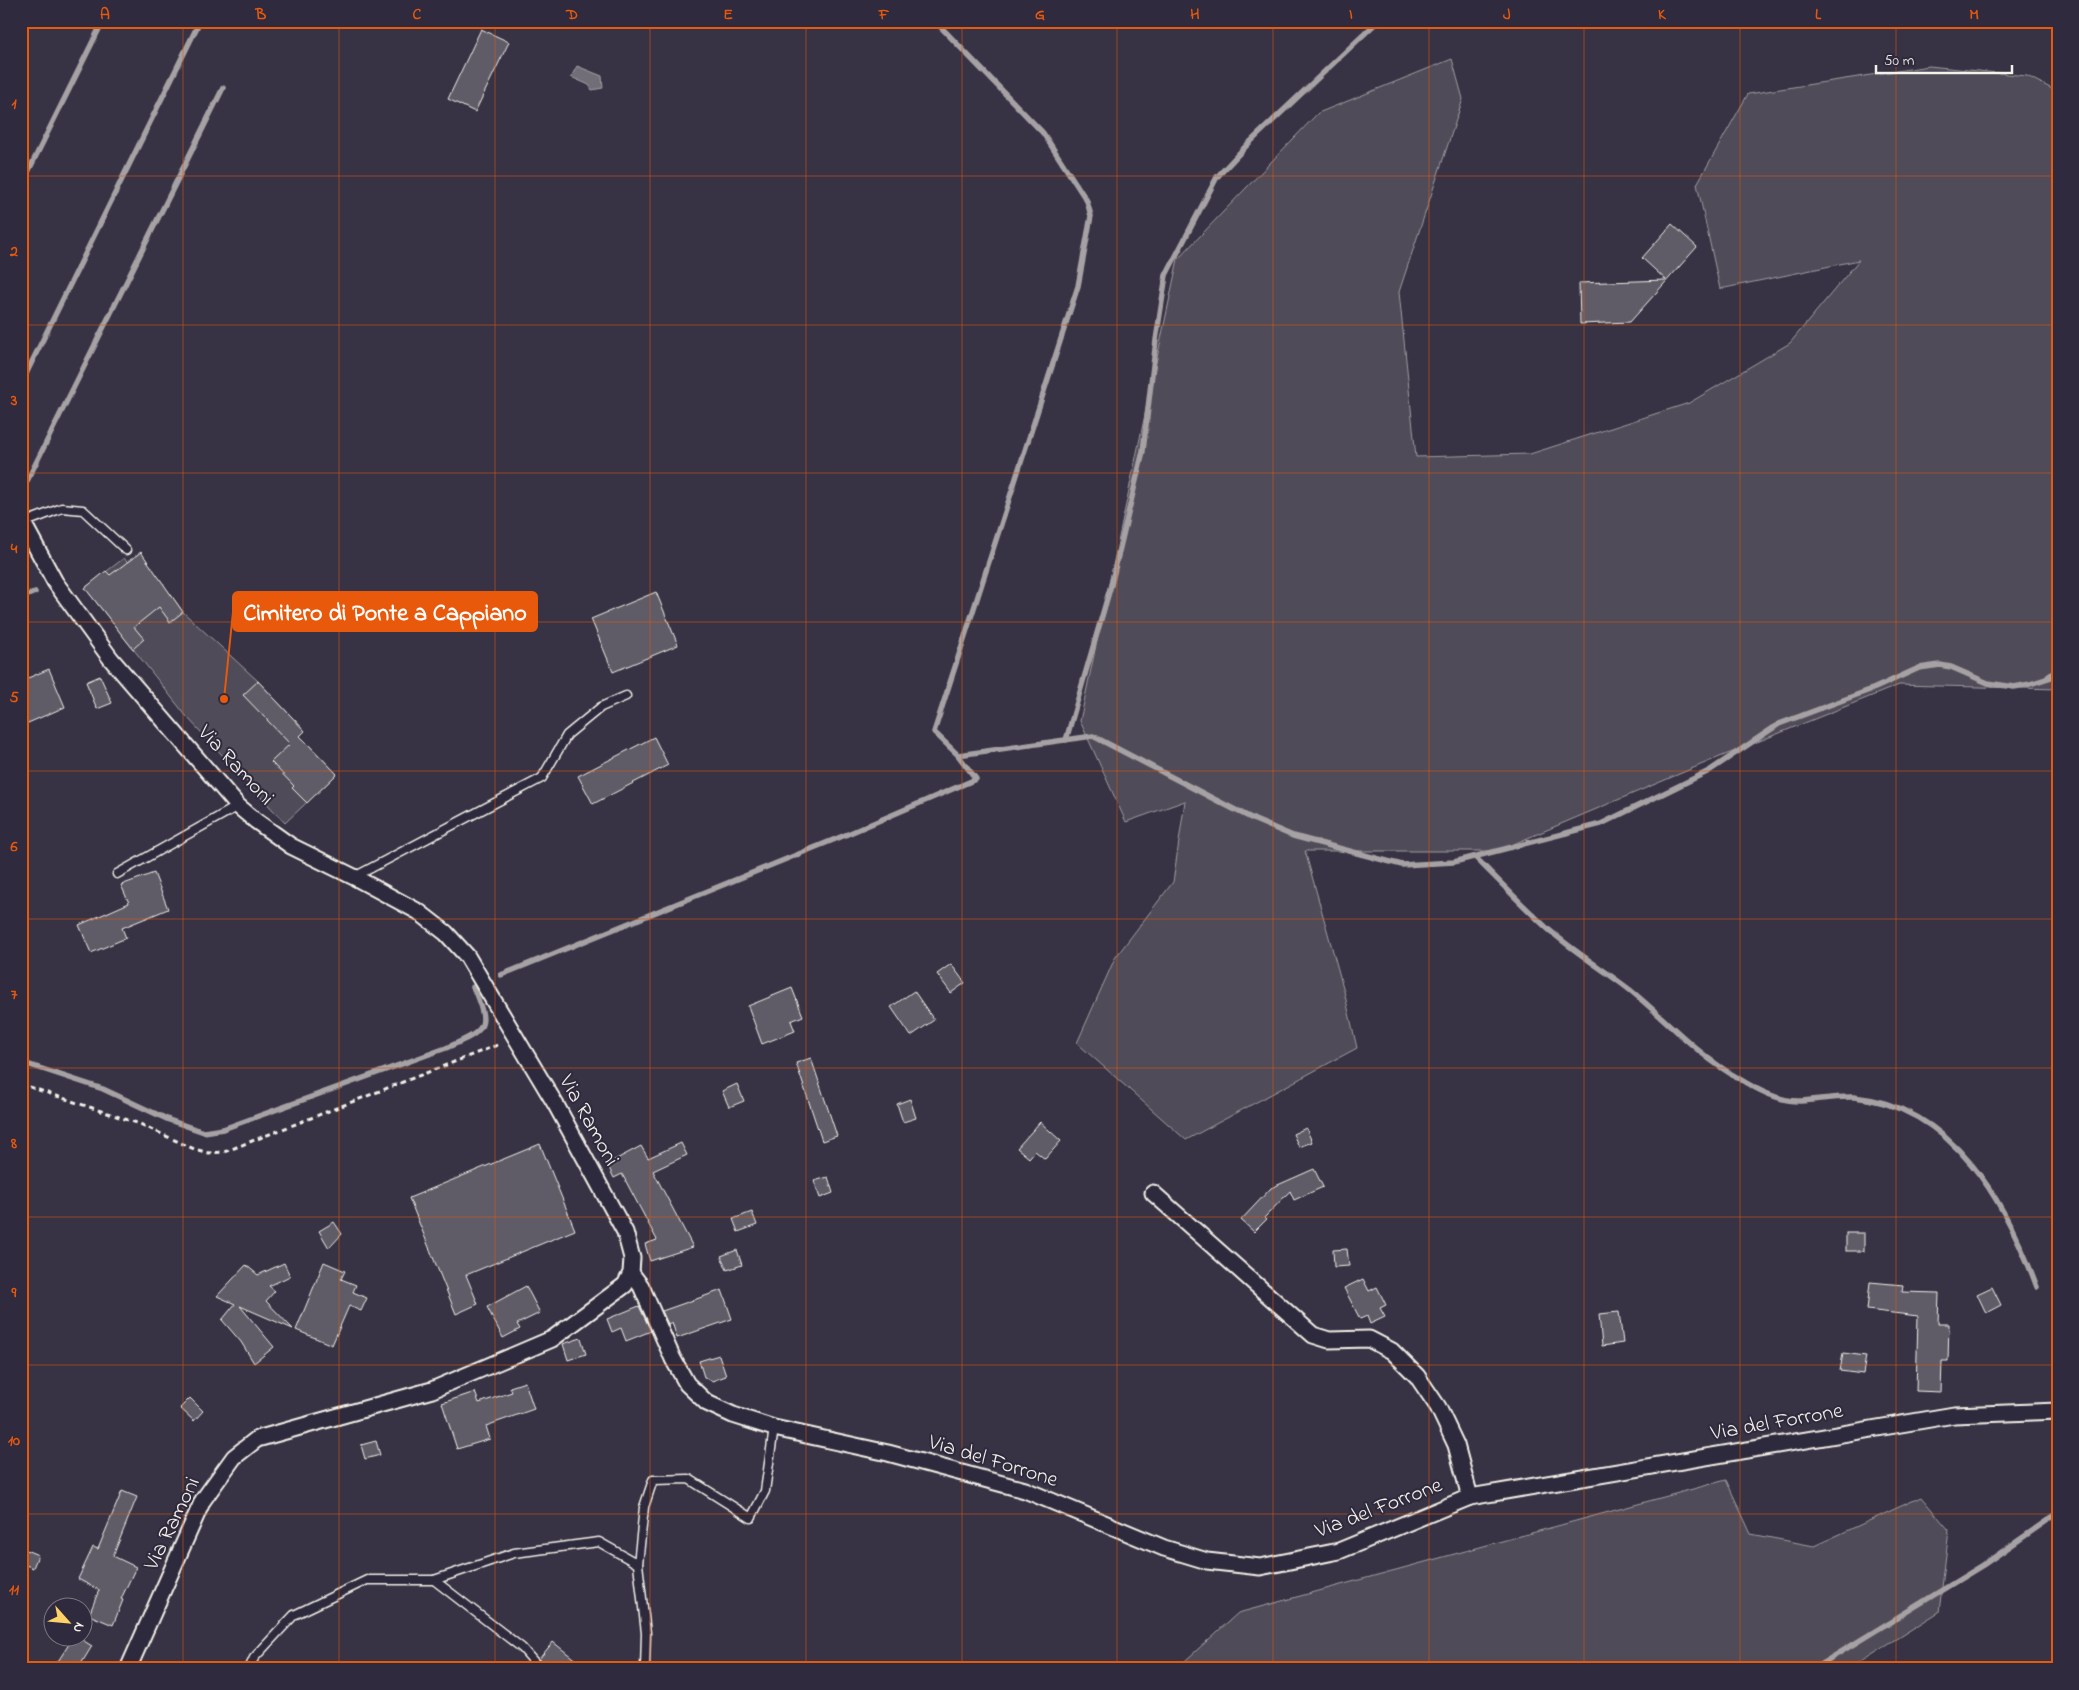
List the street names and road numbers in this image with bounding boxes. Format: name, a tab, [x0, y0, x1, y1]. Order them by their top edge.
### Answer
street label: Via Ramoni	[188, 718, 281, 814]
street label: Via Ramoni	[549, 1069, 626, 1173]
street label: Via del Forrone	[1707, 1396, 1846, 1451]
street label: Via del Forrone	[923, 1427, 1062, 1497]
street label: Via del Forrone	[1310, 1470, 1447, 1548]
street label: Via Ramoni	[136, 1472, 209, 1577]

